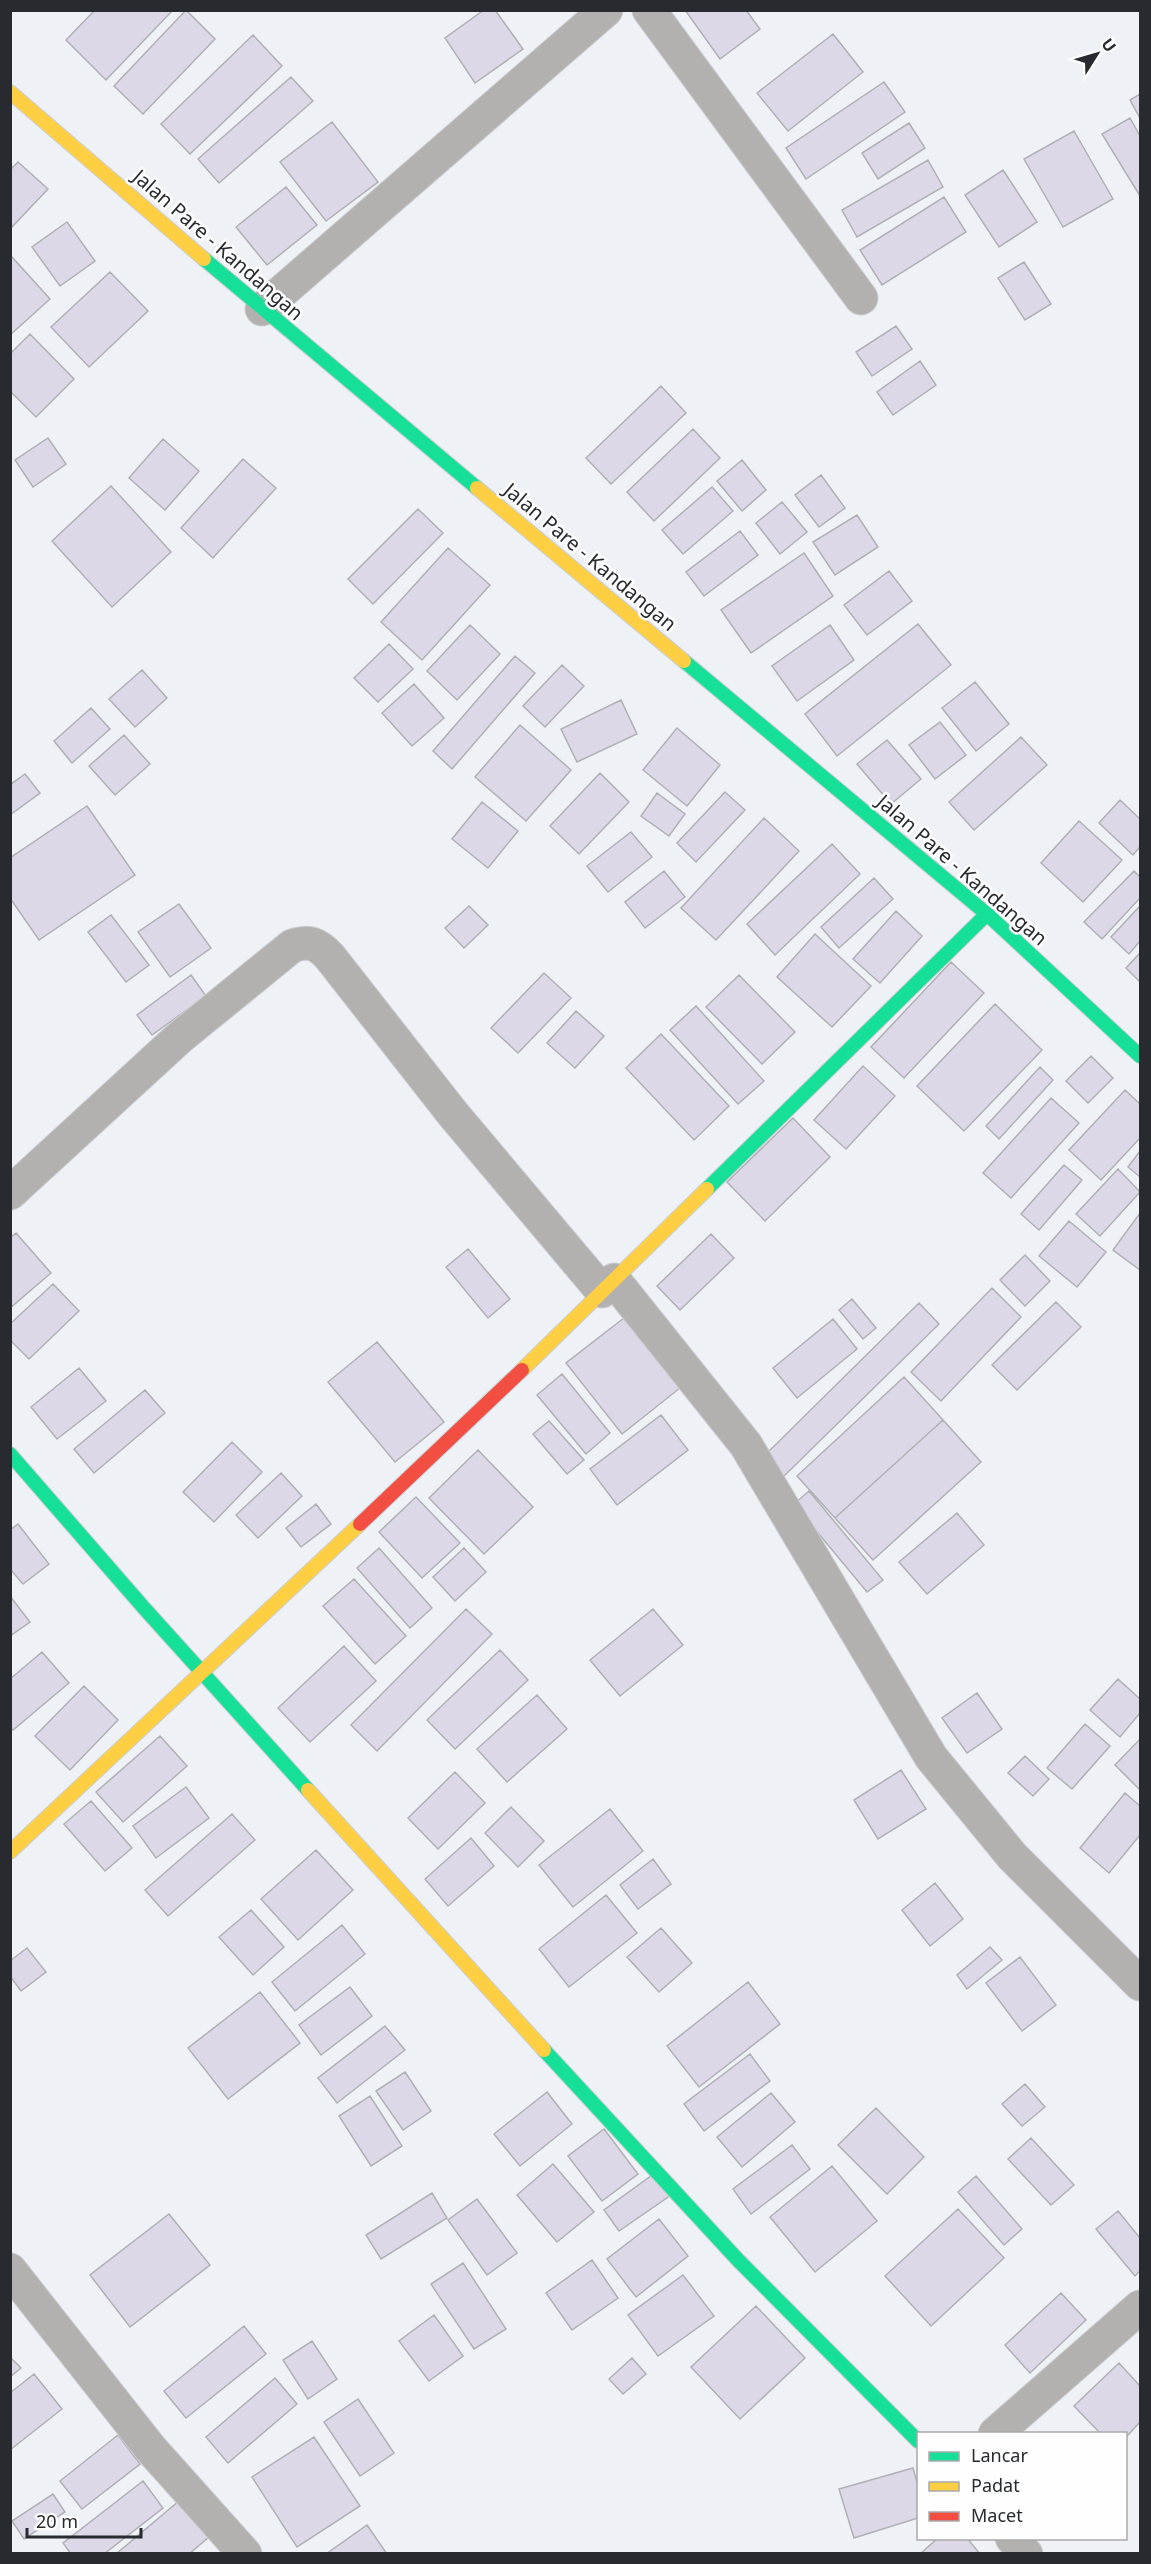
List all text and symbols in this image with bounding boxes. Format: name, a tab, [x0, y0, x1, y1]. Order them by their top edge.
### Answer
north arrow	[1067, 24, 1127, 84]
text: U	[1097, 34, 1121, 56]
street label: Jalan Pare - Kandangan	[126, 162, 309, 326]
street label: Jalan Pare - Kandangan	[497, 475, 682, 637]
street label: Jalan Pare - Kandangan	[870, 787, 1053, 951]
legend	[917, 2432, 1127, 2540]
text: Lancar	[971, 2443, 1028, 2467]
text: Padat	[971, 2473, 1020, 2497]
scale bar	[27, 2501, 141, 2539]
text: Macet	[971, 2503, 1023, 2527]
text: 20 m	[36, 2509, 78, 2533]

